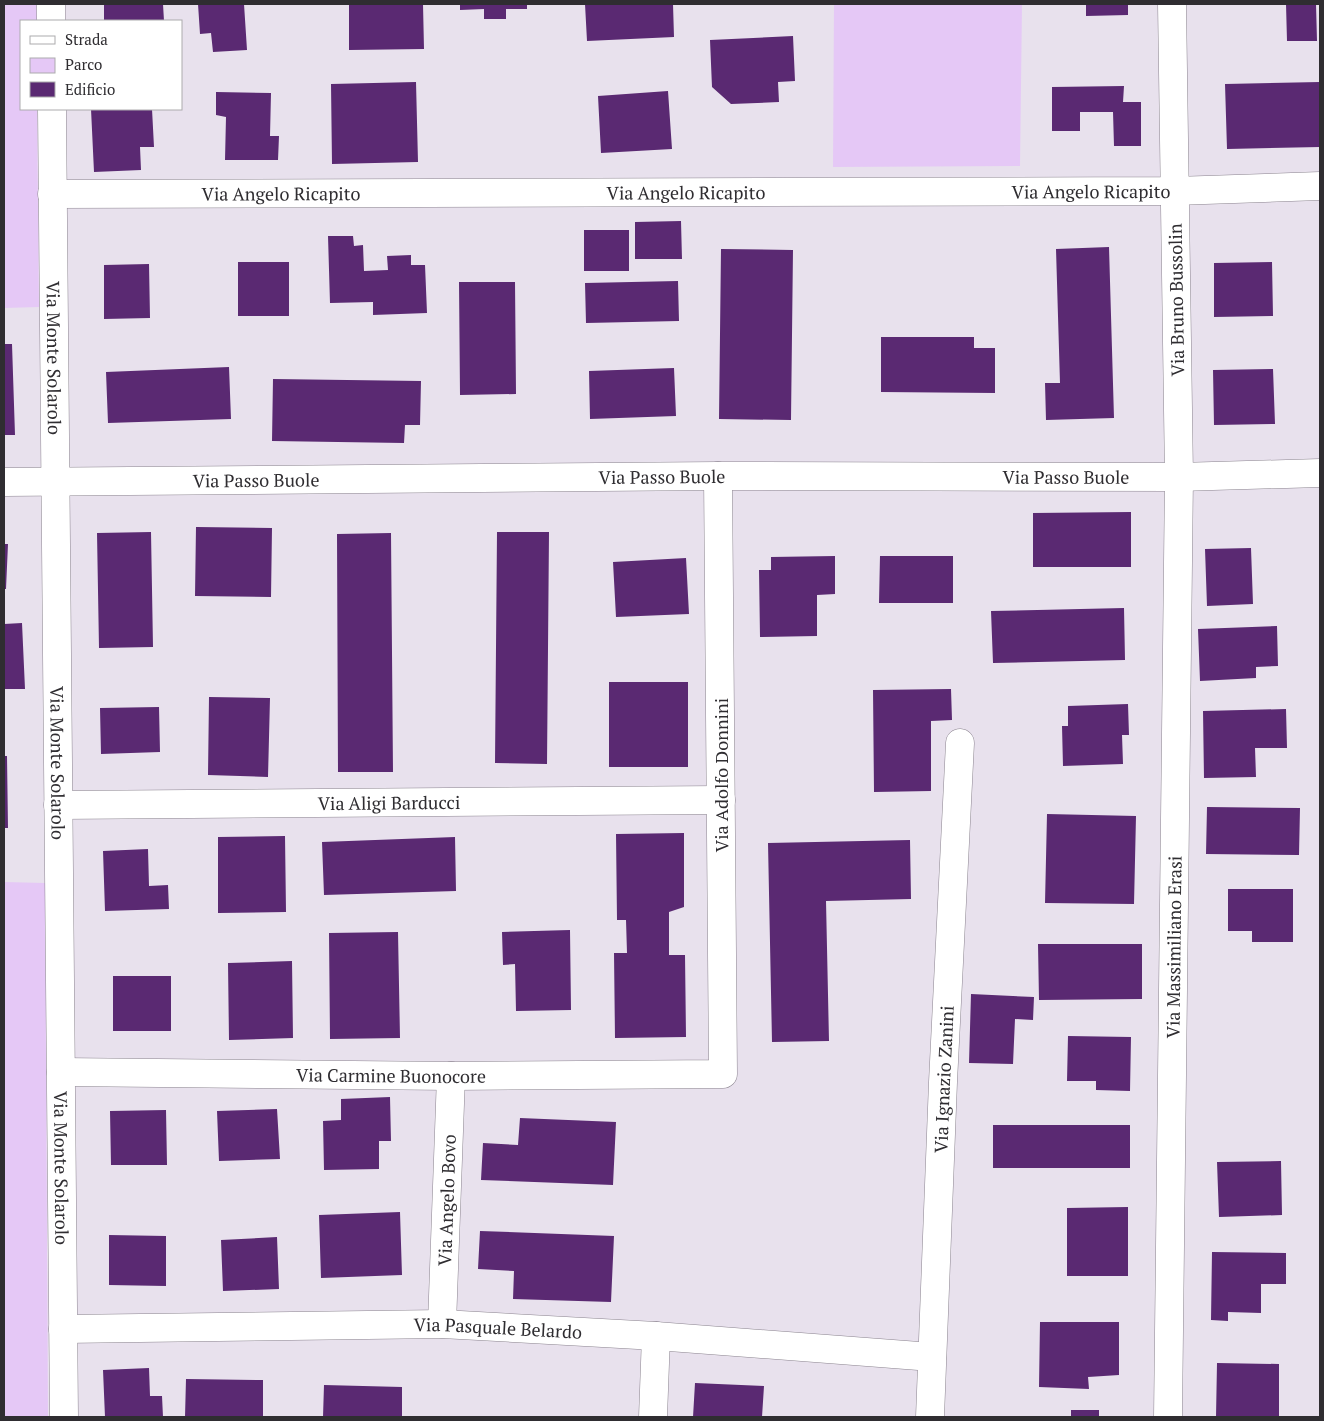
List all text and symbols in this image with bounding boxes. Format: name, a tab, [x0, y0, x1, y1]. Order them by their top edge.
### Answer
legend	[20, 20, 182, 110]
text: Strada	[65, 29, 108, 49]
text: Parco	[65, 54, 102, 74]
text: Edificio	[65, 79, 115, 99]
street label: Via Angelo Ricapito	[1012, 179, 1170, 203]
street label: Via Angelo Ricapito	[607, 180, 765, 205]
street label: Via Angelo Ricapito	[202, 181, 360, 206]
street label: Via Bruno Bussolin	[1163, 223, 1189, 377]
street label: Via Monte Solarolo	[42, 281, 67, 435]
street label: Via Passo Buole	[598, 464, 725, 489]
street label: Via Passo Buole	[1003, 465, 1129, 489]
street label: Via Passo Buole	[192, 467, 320, 492]
street label: Via Monte Solarolo	[45, 686, 71, 840]
street label: Via Adolfo Donnini	[709, 698, 733, 852]
street label: Via Aligi Barducci	[318, 790, 460, 815]
street label: Via Massimiliano Erasi	[1160, 856, 1187, 1038]
street label: Via Ignazio Zanini	[928, 1005, 959, 1154]
street label: Via Carmine Buonocore	[296, 1062, 486, 1088]
street label: Via Monte Solarolo	[49, 1091, 74, 1245]
street label: Via Angelo Bovo	[432, 1134, 461, 1266]
street label: Via Pasquale Belardo	[414, 1312, 583, 1344]

